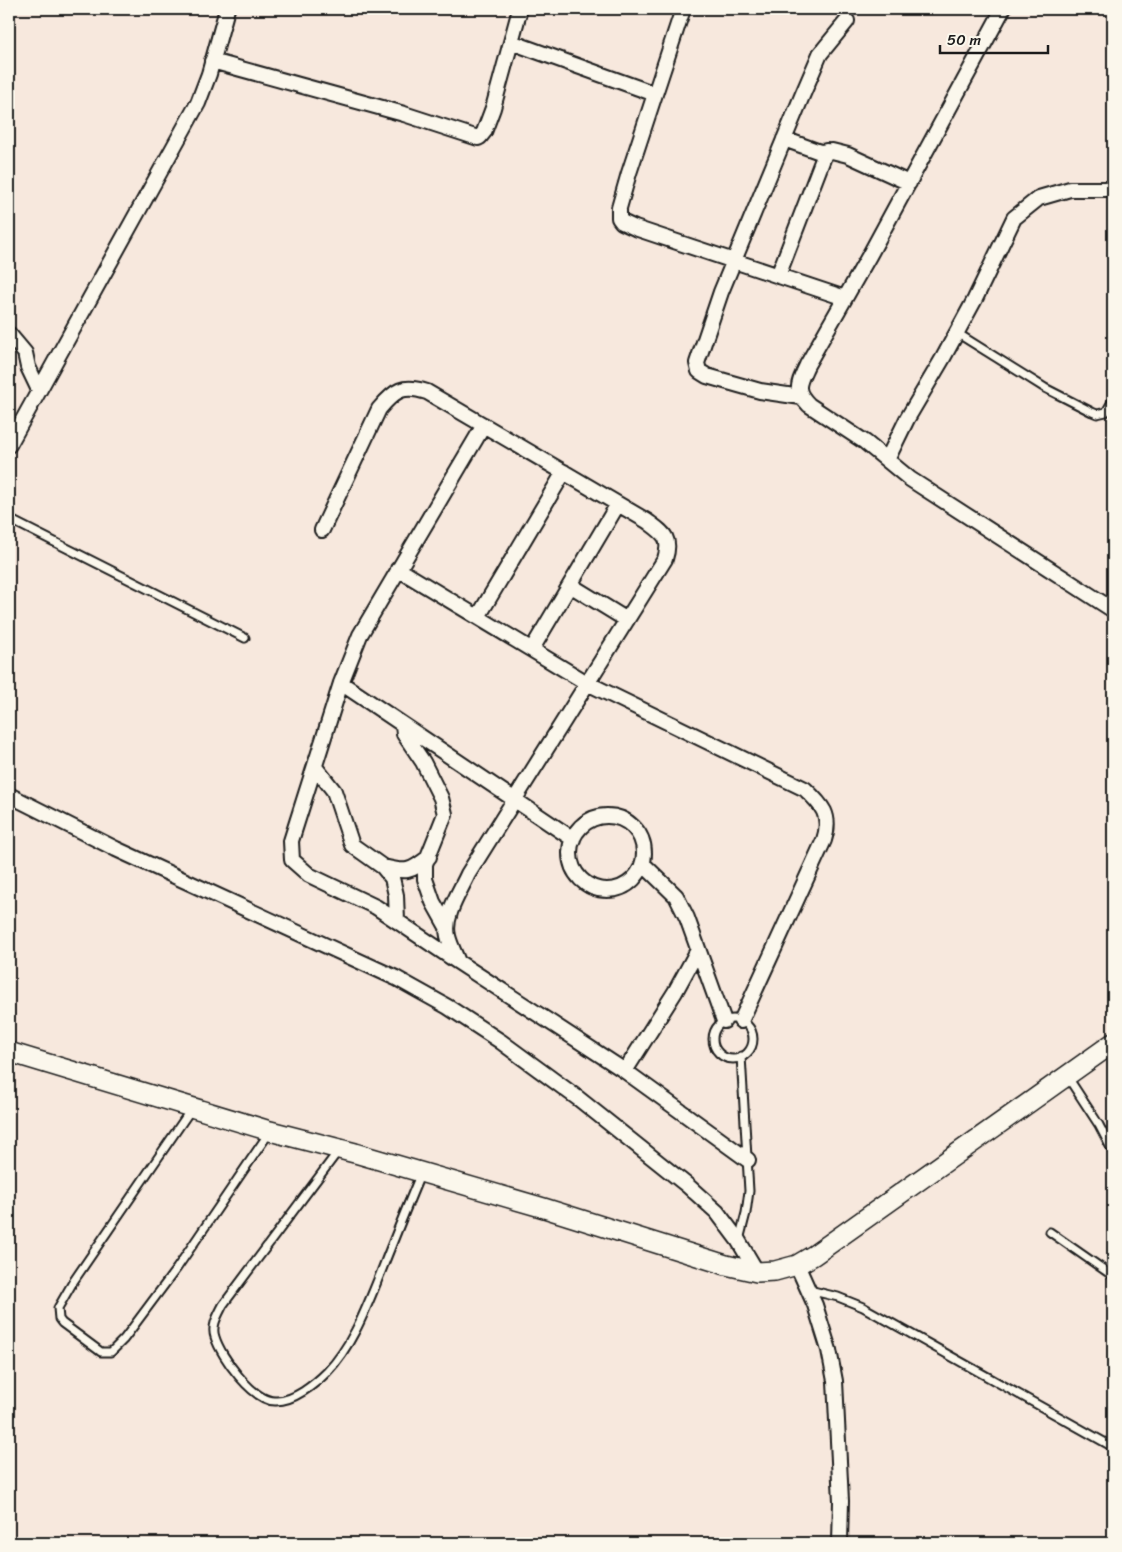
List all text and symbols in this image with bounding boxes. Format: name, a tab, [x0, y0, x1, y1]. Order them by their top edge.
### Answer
scale bar	[940, 22, 1047, 54]
text: 50 m	[947, 27, 982, 53]

